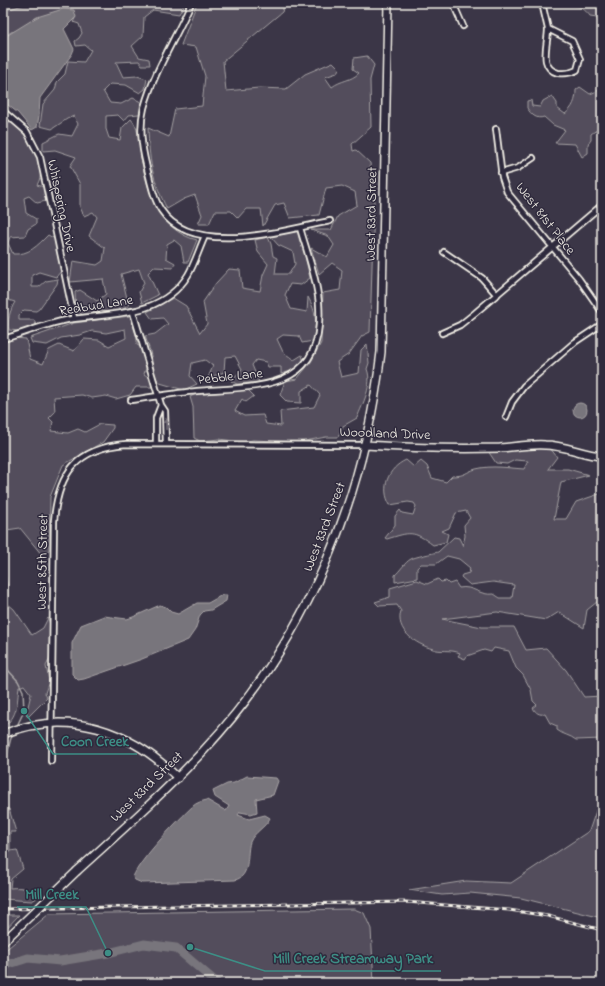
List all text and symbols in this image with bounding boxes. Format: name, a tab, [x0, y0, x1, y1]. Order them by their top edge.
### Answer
street label: Whispering Drive	[40, 158, 81, 255]
street label: West 83rd Street	[361, 166, 383, 261]
street label: West 81st Place	[510, 178, 581, 260]
street label: Redbud Lane	[58, 290, 135, 322]
street label: Pebble Lane	[196, 363, 264, 391]
one-way arrow	[162, 418, 169, 430]
street label: Woodland Drive	[339, 422, 431, 446]
street label: West 83rd Street	[298, 479, 352, 575]
street label: West 85th Street	[32, 514, 54, 610]
callout: Coon Creek	[53, 727, 137, 754]
text: Coon Creek	[61, 731, 129, 753]
street label: West 83rd Street	[106, 746, 188, 827]
callout: Mill Creek	[17, 880, 86, 907]
text: Mill Creek	[25, 884, 79, 906]
callout: Mill Creek Streamway Park	[265, 944, 441, 971]
text: Mill Creek Streamway Park	[273, 948, 434, 972]

